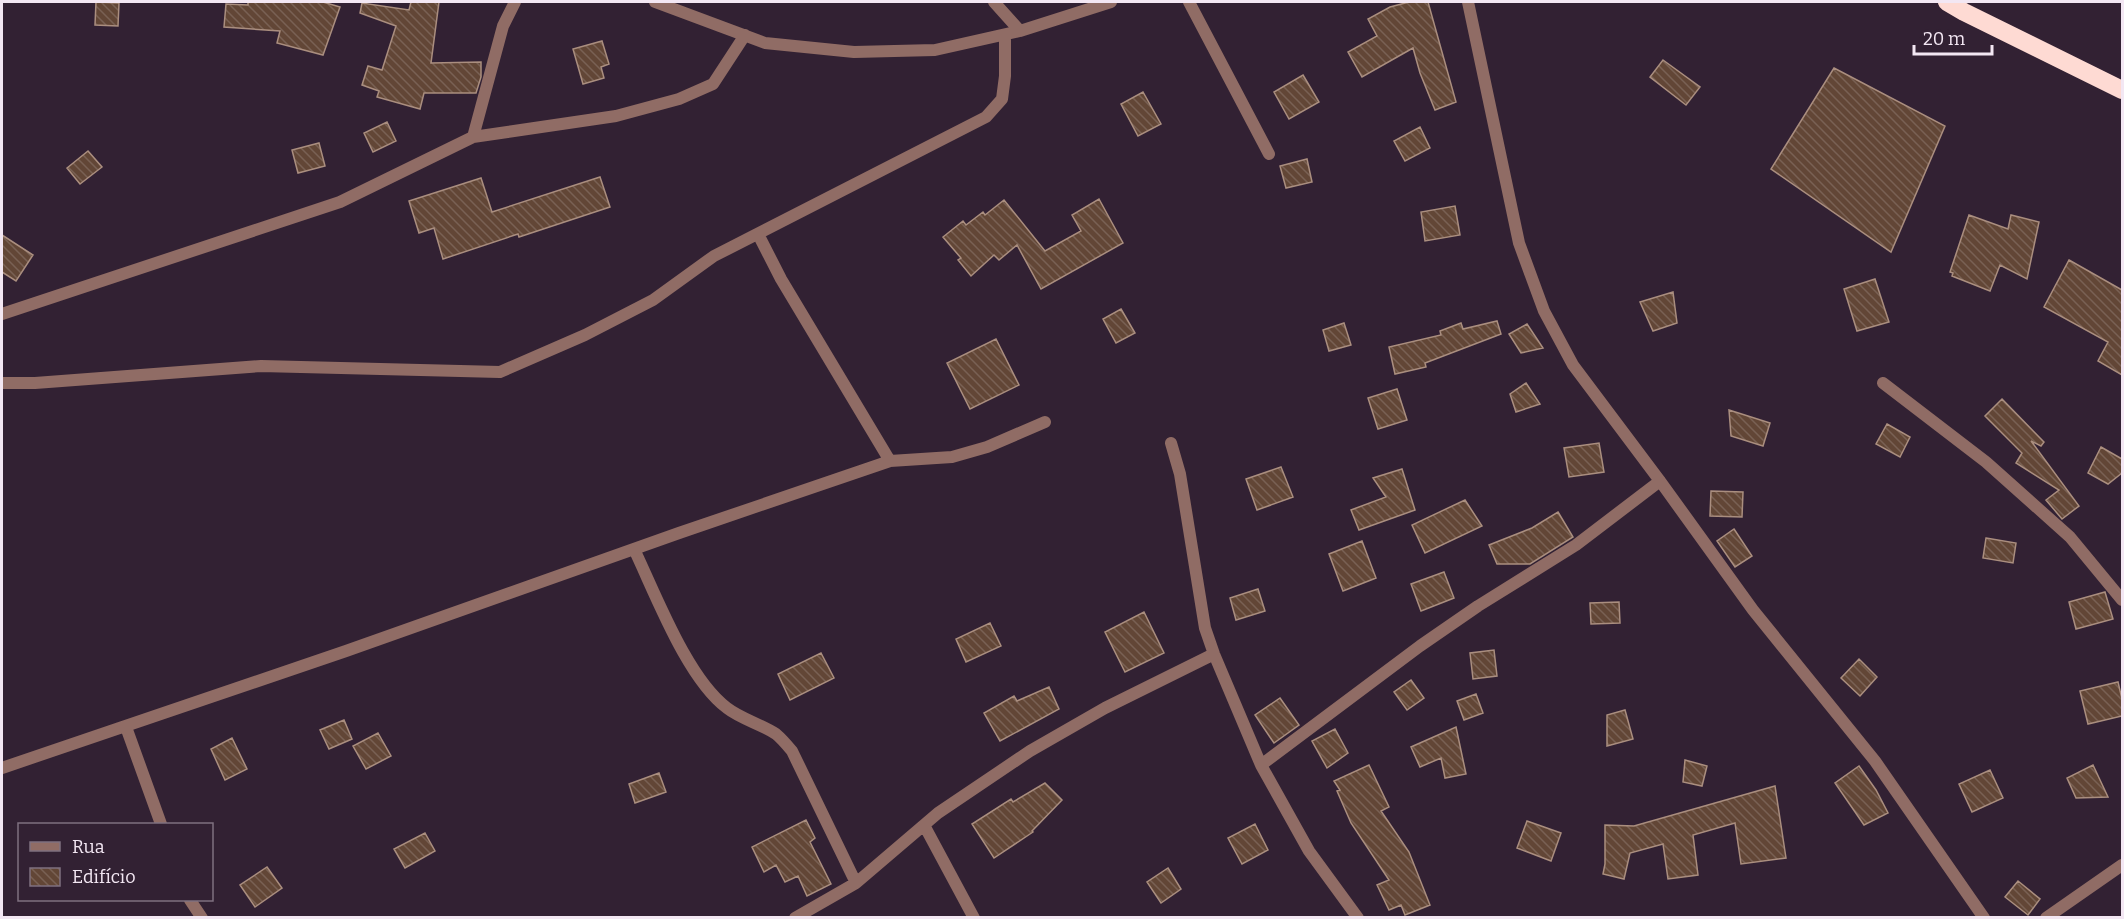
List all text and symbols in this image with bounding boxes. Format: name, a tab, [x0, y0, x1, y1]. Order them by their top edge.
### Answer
scale bar	[1914, 18, 1992, 56]
text: 20 m	[1923, 28, 1965, 50]
legend	[18, 823, 213, 901]
text: Rua	[72, 836, 105, 858]
text: Edifício	[72, 866, 136, 888]

